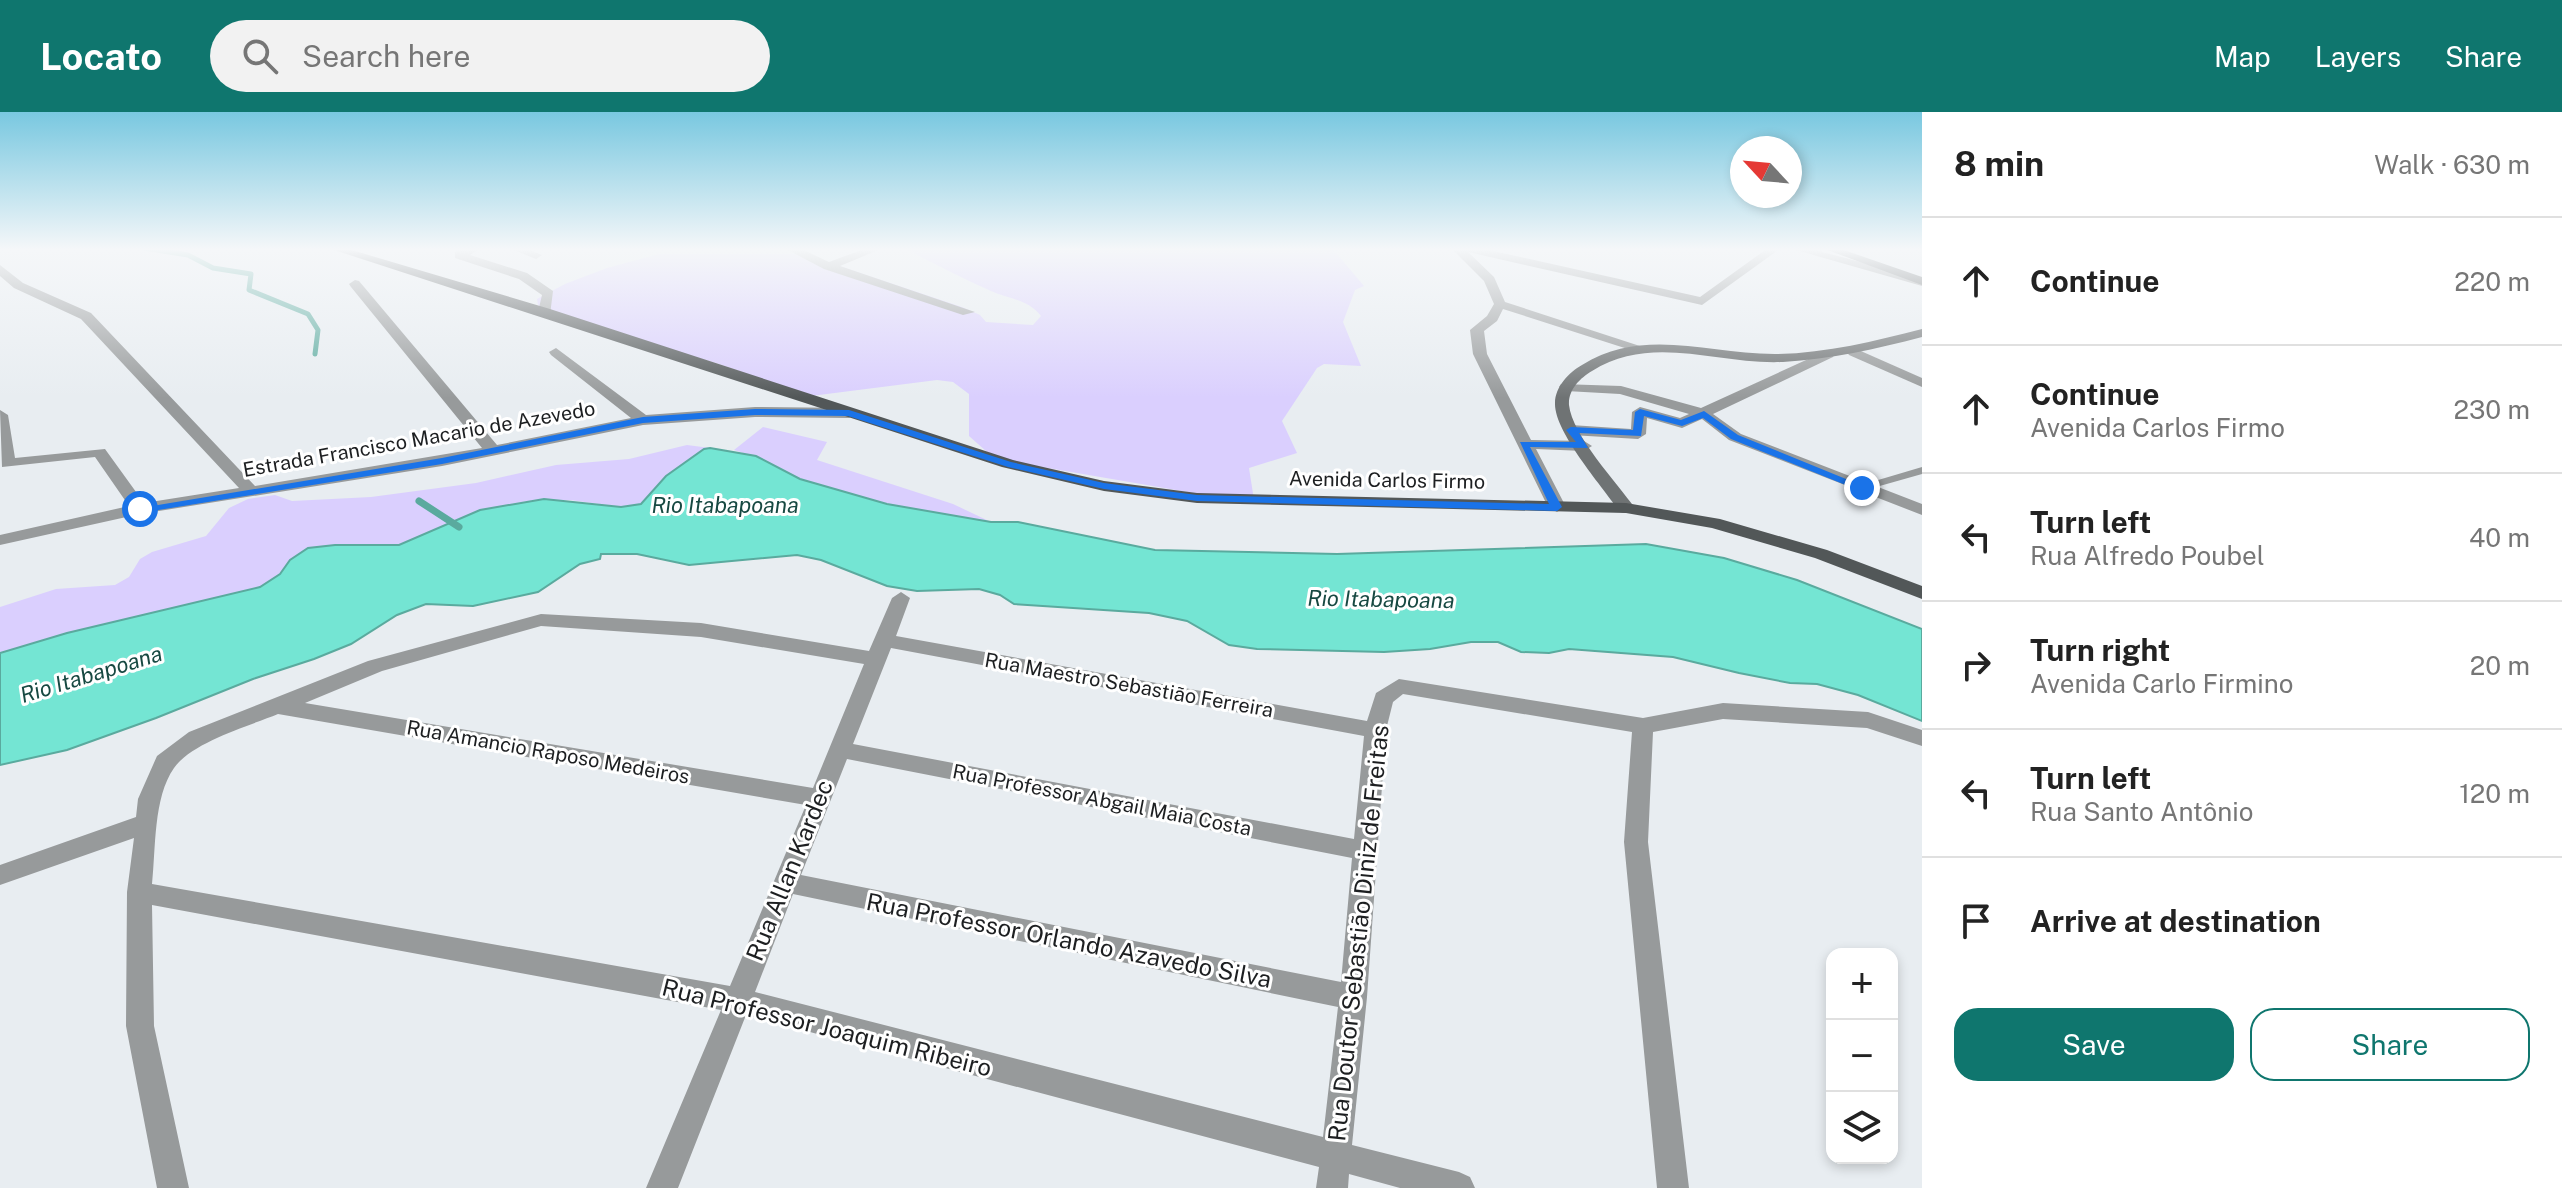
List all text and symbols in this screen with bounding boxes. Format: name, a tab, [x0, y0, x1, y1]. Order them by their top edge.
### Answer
search box	[210, 20, 770, 92]
text: Locato	[40, 34, 162, 79]
icon: search	[238, 34, 282, 78]
text: Search here	[302, 38, 470, 74]
text: Map	[2214, 40, 2271, 73]
text: Layers	[2315, 40, 2401, 73]
text: Share	[2445, 40, 2522, 73]
north arrow	[1730, 136, 1802, 208]
text: 8 min	[1954, 144, 2044, 184]
text: Walk · 630 m	[2374, 149, 2530, 180]
icon: ahead	[1954, 259, 1998, 303]
text: Continue	[2030, 263, 2160, 299]
text: 220 m	[2454, 266, 2530, 297]
text: Continue	[2030, 376, 2160, 412]
icon: ahead	[1954, 387, 1998, 431]
text: 230 m	[2454, 394, 2530, 425]
street label: Estrada Francisco Macario de Azevedo	[241, 396, 597, 482]
text: Avenida Carlos Firmo	[2030, 412, 2285, 443]
street label: Avenida Carlos Firmo	[1289, 466, 1485, 494]
route end	[1844, 470, 1880, 506]
route start	[122, 491, 158, 527]
water label: Rio Itabapoana	[651, 492, 799, 518]
text: Turn left	[2030, 504, 2151, 540]
icon: left	[1954, 515, 1998, 559]
text: 40 m	[2469, 522, 2530, 553]
text: Rua Alfredo Poubel	[2030, 540, 2265, 571]
water label: Rio Itabapoana	[1307, 585, 1455, 613]
text: Turn right	[2030, 632, 2170, 668]
water label: Rio Itabapoana	[17, 640, 165, 708]
icon: right	[1954, 643, 1998, 687]
street label: Rua Maestro Sebastião Ferreira	[983, 648, 1275, 722]
text: 20 m	[2470, 650, 2530, 681]
text: Avenida Carlo Firmino	[2030, 668, 2293, 699]
street label: Rua Amancio Raposo Medeiros	[405, 715, 691, 789]
street label: Rua Doutor Sebastião Diniz de Freitas	[1322, 724, 1394, 1142]
street label: Rua Professor Abgail Maia Costa	[951, 759, 1253, 841]
text: Turn left	[2030, 760, 2151, 796]
icon: left	[1954, 771, 1998, 815]
street label: Rua Allan Kardec	[740, 775, 838, 965]
text: 120 m	[2459, 778, 2530, 809]
text: Rua Santo Antônio	[2030, 796, 2253, 827]
street label: Rua Professor Orlando Azavedo Silva	[864, 887, 1274, 993]
icon: arrive	[1954, 899, 1998, 943]
text: Arrive at destination	[2030, 903, 2321, 939]
map controls	[1826, 948, 1898, 1164]
button: +	[1826, 948, 1898, 1020]
street label: Rua Professor Joaquim Ribeiro	[659, 972, 995, 1082]
button: Save	[1954, 1008, 2234, 1081]
button: Share	[2250, 1008, 2530, 1081]
button: −	[1826, 1020, 1898, 1092]
button: layers	[1826, 1092, 1898, 1164]

